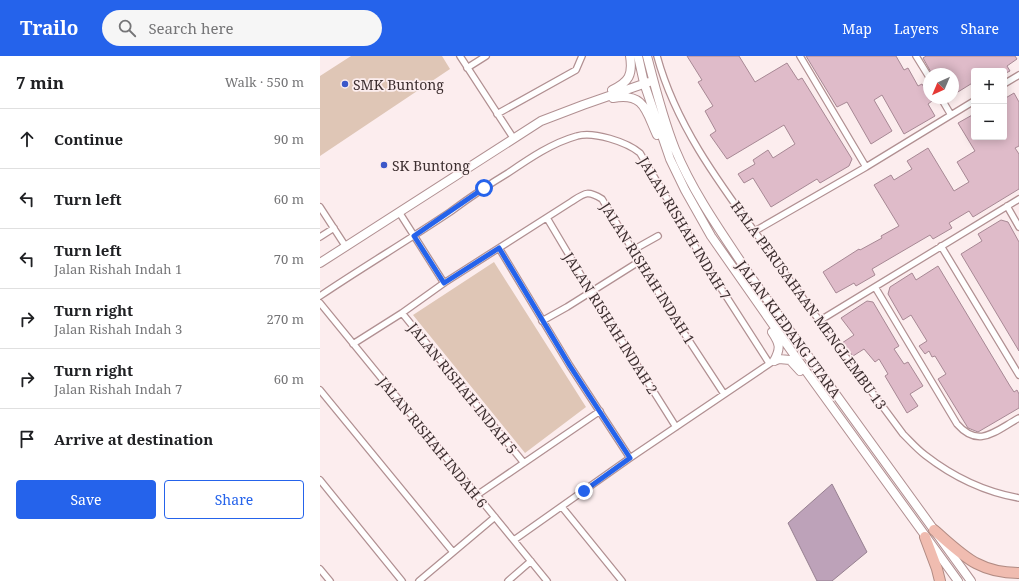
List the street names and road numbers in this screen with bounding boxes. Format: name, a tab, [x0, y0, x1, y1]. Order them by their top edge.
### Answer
street label: JALAN RISHAH INDAH 7	[634, 152, 735, 303]
street label: HALA PERUSAHAAN MENGLEMBU 13	[727, 197, 891, 413]
street label: JALAN RISHAH INDAH 1	[596, 198, 699, 347]
street label: JALAN RISHAH INDAH 2	[559, 248, 662, 397]
street label: JALAN KLEDANG UTARA	[732, 256, 845, 402]
street label: JALAN RISHAH INDAH 5	[404, 318, 522, 458]
street label: JALAN RISHAH INDAH 6	[374, 372, 492, 512]

